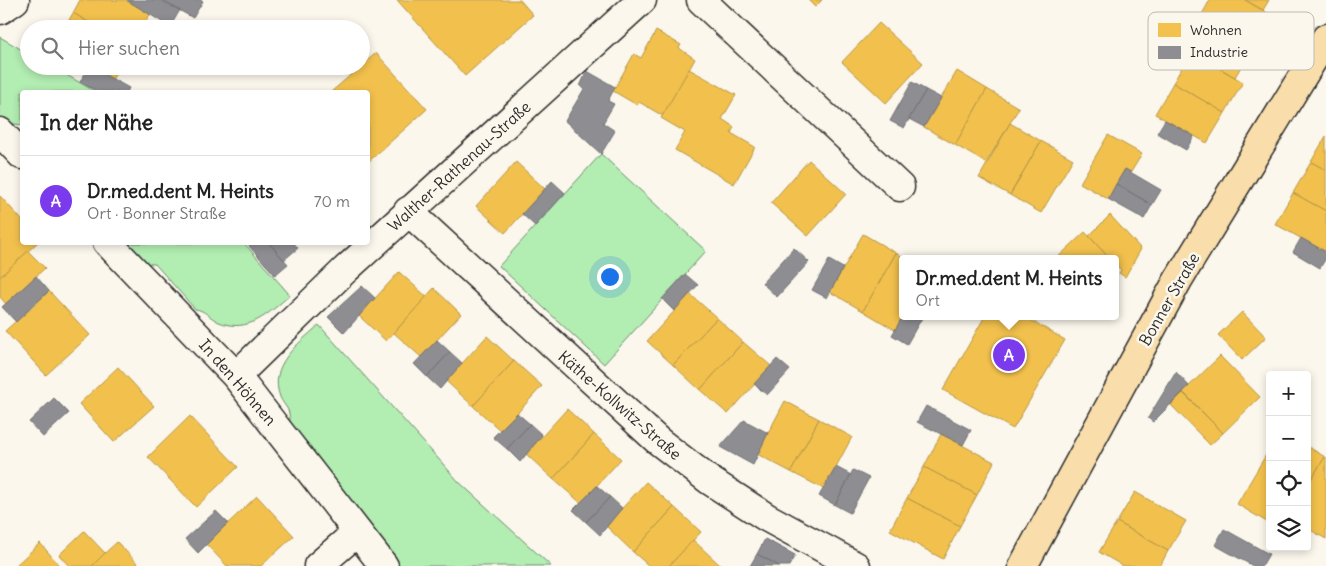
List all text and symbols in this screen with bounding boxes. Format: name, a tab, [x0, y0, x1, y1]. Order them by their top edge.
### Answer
legend	[1148, 12, 1314, 70]
search box	[20, 20, 370, 75]
text: Wohnen	[1190, 21, 1242, 39]
icon: search	[38, 34, 66, 62]
text: Hier suchen	[78, 36, 180, 60]
text: Industrie	[1190, 43, 1248, 61]
street label: Walther-Rathenau-Straße	[383, 96, 535, 236]
text: In der Nähe	[40, 109, 153, 136]
text: Dr.med.dent M. Heints	[87, 179, 274, 203]
text: A	[51, 191, 61, 211]
text: 70 m	[314, 191, 350, 211]
text: Ort · Bonner Straße	[87, 203, 226, 223]
street label: Bonner Straße	[1134, 249, 1204, 349]
popup	[899, 255, 1119, 320]
your location	[597, 264, 623, 290]
text: Dr.med.dent M. Heints	[916, 266, 1102, 290]
text: Ort	[916, 290, 940, 310]
street label: In den Höhnen	[195, 335, 281, 429]
pin: A	[993, 336, 1025, 374]
street label: Käthe-Kollwitz-Straße	[554, 346, 686, 464]
map controls	[1266, 371, 1311, 551]
button: +	[1266, 371, 1311, 416]
button: −	[1266, 416, 1311, 461]
button: locate	[1266, 461, 1311, 506]
button: layers	[1266, 506, 1311, 551]

